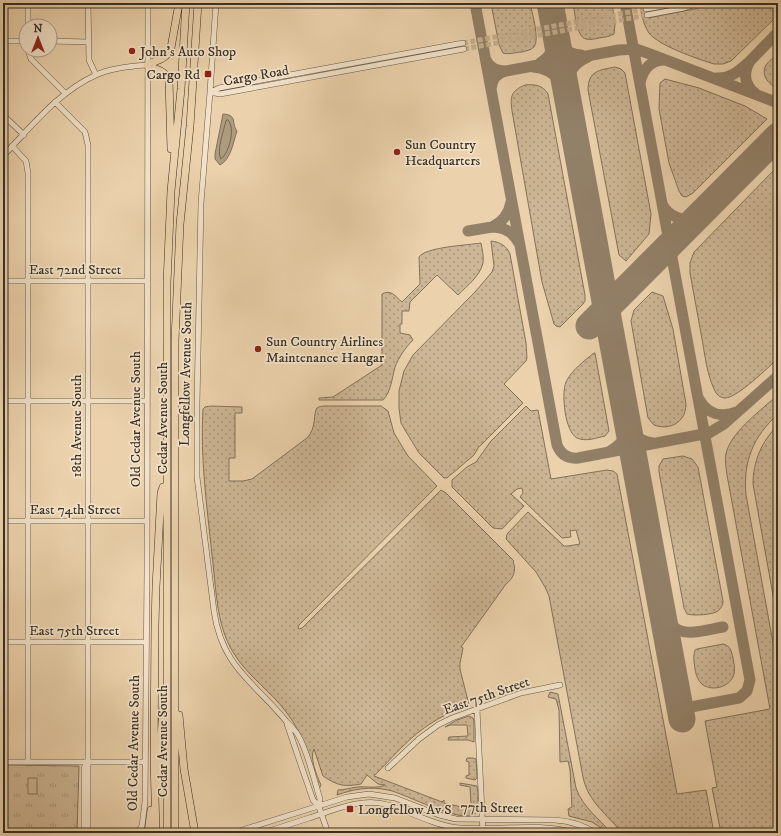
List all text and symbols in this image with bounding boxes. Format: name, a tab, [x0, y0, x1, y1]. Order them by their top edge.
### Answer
north arrow	[18, 18, 58, 58]
text: N	[33, 22, 43, 36]
place label: John's Auto Shop	[138, 43, 236, 61]
marker: John's Auto Shop	[127, 46, 137, 56]
street label: Cargo Road	[222, 61, 290, 91]
place label: Cargo Rd	[147, 66, 200, 84]
marker: Cargo Rd	[203, 69, 213, 79]
place label: Sun Country Headquarters	[405, 136, 481, 170]
marker: Sun Country Headquarters	[392, 147, 402, 157]
street label: East 72nd Street	[29, 261, 122, 279]
street label: Longfellow Avenue South	[176, 301, 196, 446]
place label: Sun Country Airlines Maintenance Hangar	[266, 333, 385, 367]
marker: Sun Country Airlines Maintenance Hangar	[253, 344, 263, 354]
street label: Old Cedar Avenue South	[127, 350, 145, 487]
street label: Cedar Avenue South	[154, 361, 172, 474]
street label: 18th Avenue South	[68, 374, 86, 478]
street label: East 74th Street	[29, 501, 121, 519]
street label: East 75th Street	[29, 622, 120, 640]
street label: East 75th Street	[441, 673, 532, 719]
street label: Old Cedar Avenue South	[124, 674, 144, 811]
street label: Cedar Avenue South	[154, 684, 172, 797]
street label: 77th Street	[460, 798, 524, 818]
place label: Longfellow Av S	[358, 801, 451, 819]
marker: Longfellow Av S	[345, 804, 355, 814]

